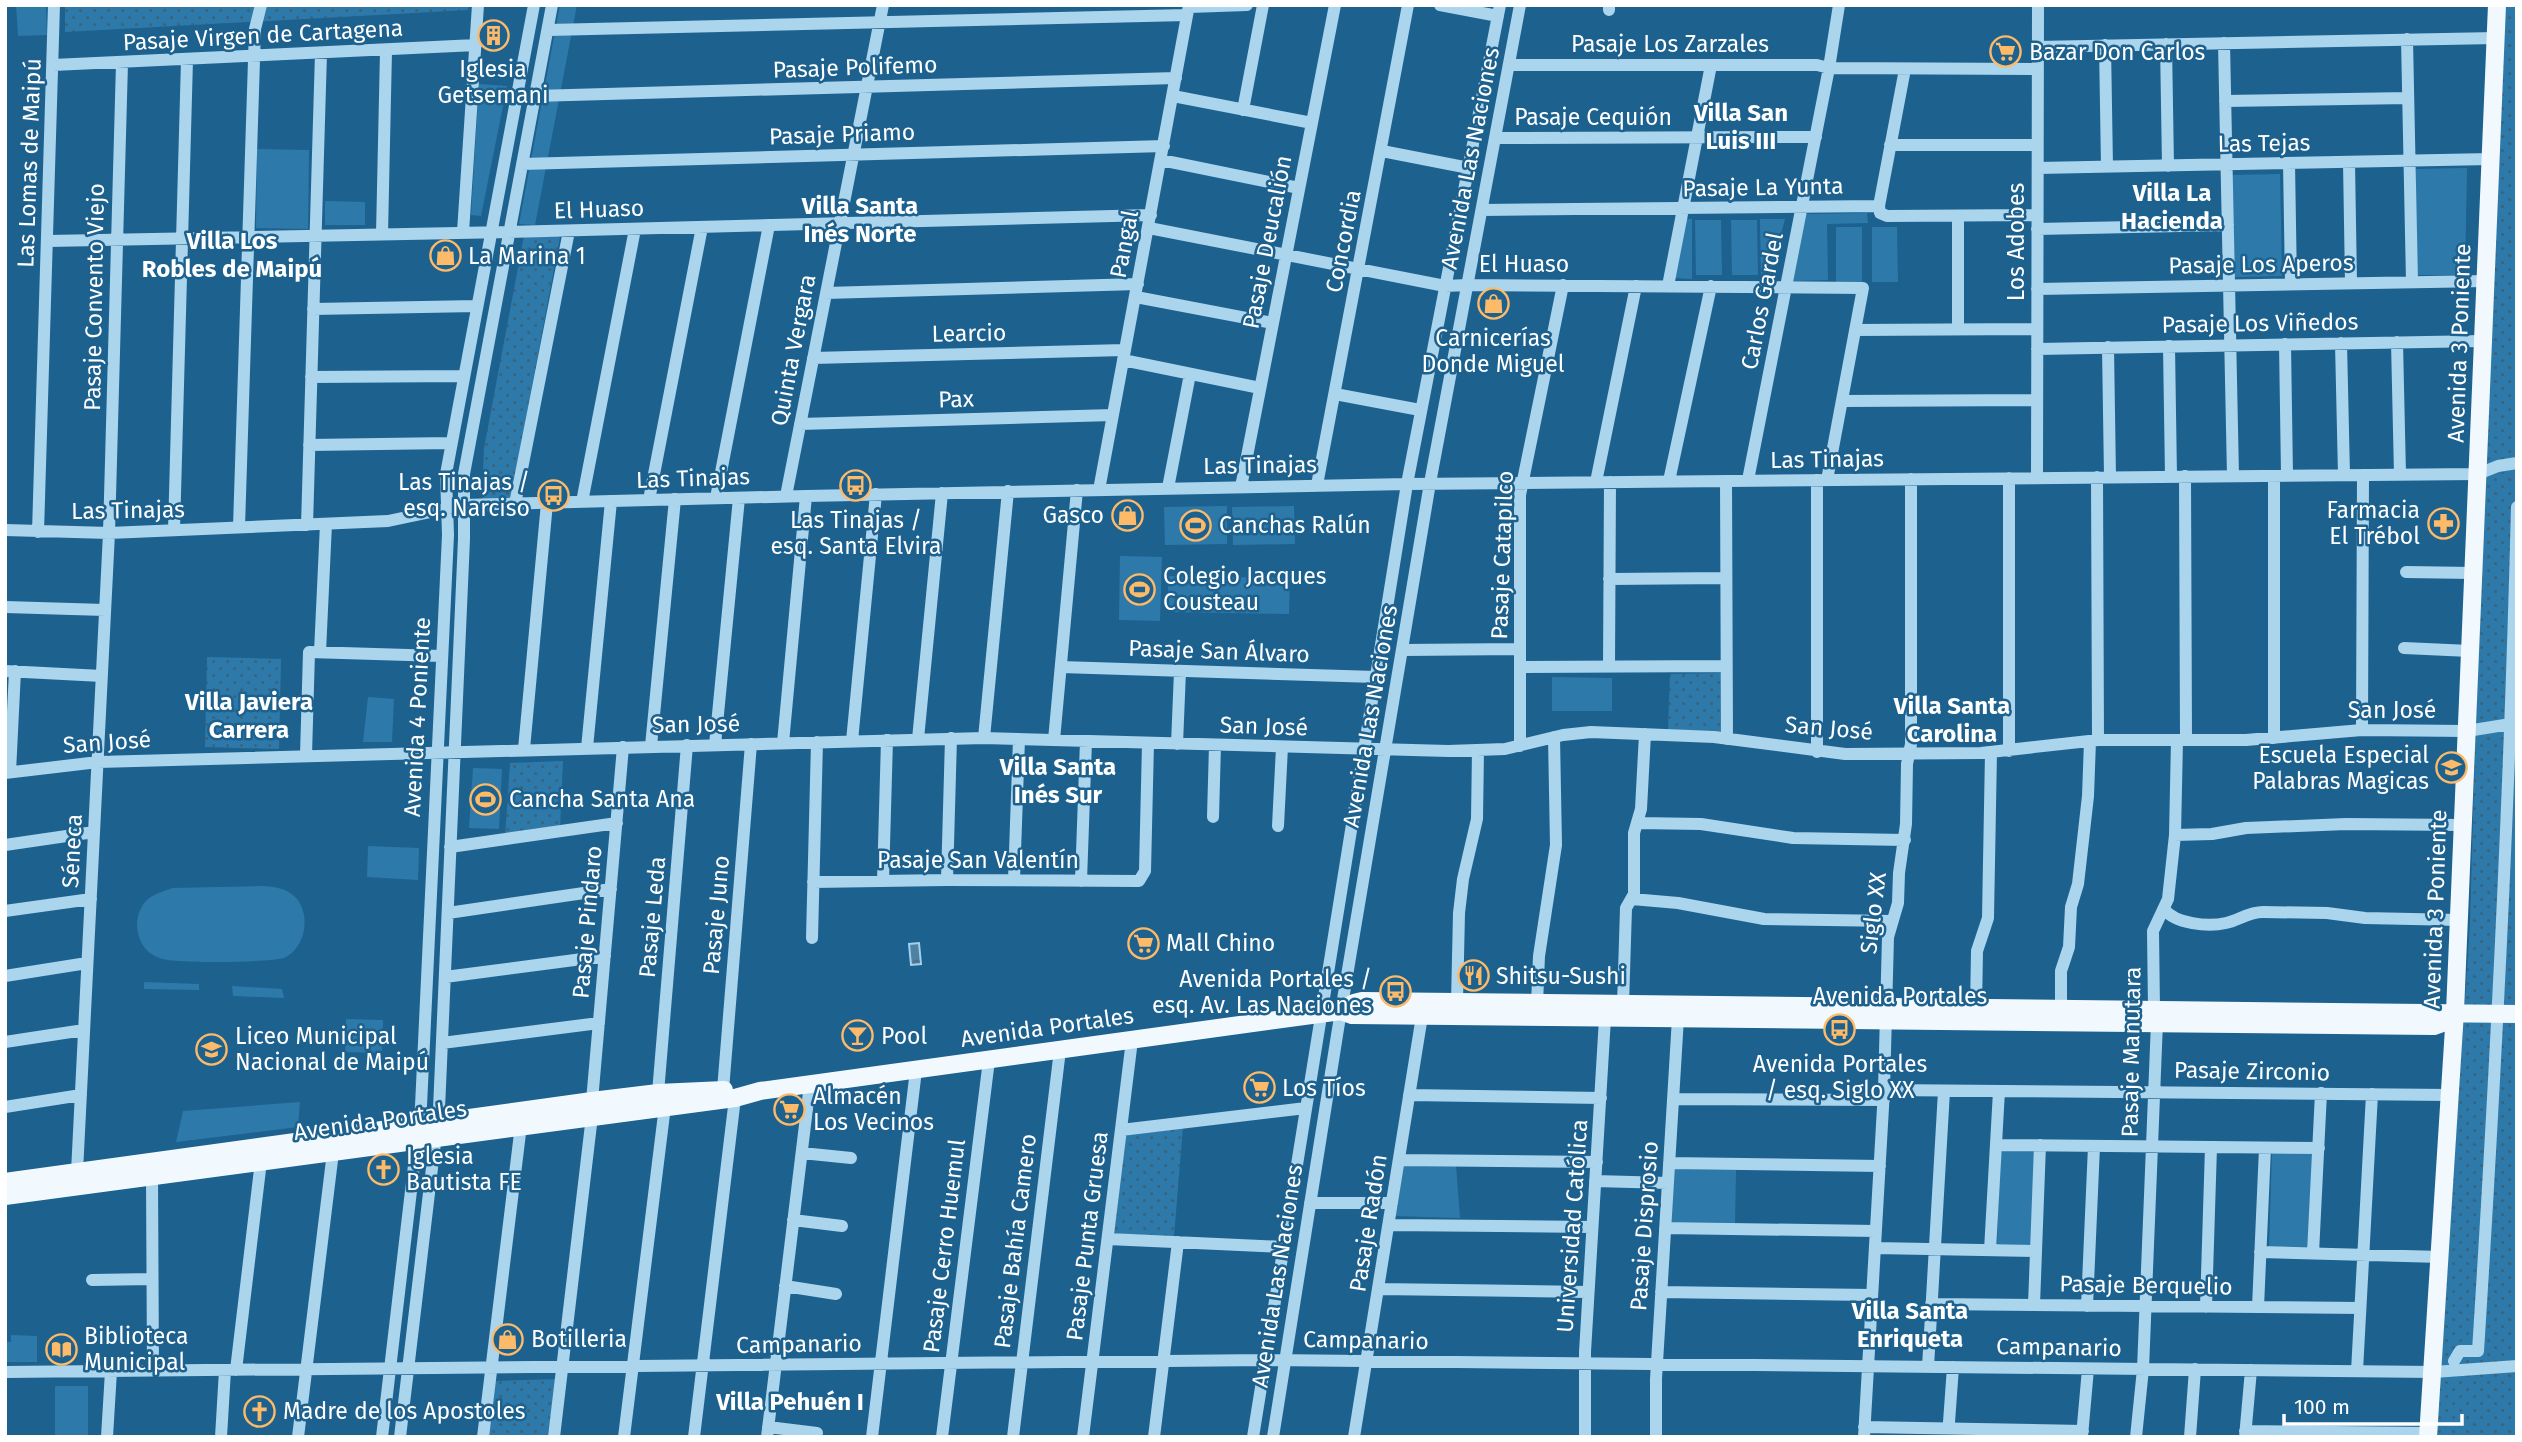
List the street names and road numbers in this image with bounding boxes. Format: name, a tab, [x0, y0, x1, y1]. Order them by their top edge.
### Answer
street label: Pasaje Virgen de Cartagena	[122, 14, 404, 56]
street label: Pasaje Los Zarzales	[1571, 30, 1769, 58]
street label: Avenida Las Naciones	[1435, 45, 1505, 271]
street label: Pasaje Polifemo	[772, 50, 938, 84]
street label: Las Lomas de Maipú	[11, 58, 47, 268]
street label: Pasaje Cequión	[1514, 103, 1672, 131]
street label: Pasaje Priamo	[768, 117, 916, 151]
street label: Las Tejas	[2217, 128, 2311, 158]
street label: Pasaje Deucalión	[1236, 153, 1298, 331]
street label: Pasaje La Yunta	[1682, 172, 1844, 202]
street label: Pasaje Convento Viejo	[78, 183, 110, 411]
street label: Los Adobes	[2002, 183, 2030, 301]
street label: Concordia	[1319, 187, 1367, 295]
street label: El Huaso	[553, 193, 645, 225]
street label: Pangal	[1104, 207, 1144, 280]
street label: Carlos Gardel	[1735, 230, 1789, 372]
street label: Avenida 3 Poniente	[2442, 243, 2476, 443]
street label: Pasaje Los Aperos	[2168, 248, 2354, 280]
street label: El Huaso	[1479, 250, 1569, 278]
street label: Quinta Vergara	[765, 272, 821, 428]
street label: Pasaje Los Viñedos	[2161, 307, 2359, 339]
street label: Learcio	[931, 318, 1007, 348]
street label: Pax	[938, 384, 975, 414]
street label: Las Tinajas	[1770, 444, 1884, 474]
street label: Las Tinajas	[1203, 450, 1317, 480]
street label: Las Tinajas	[636, 462, 750, 494]
street label: Pasaje Catapilco	[1485, 470, 1519, 640]
street label: Las Tinajas	[71, 495, 185, 525]
street label: Avenida Las Naciones	[1337, 603, 1403, 829]
street label: Avenida 4 Poniente	[398, 616, 436, 818]
street label: Pasaje San Álvaro	[1128, 633, 1310, 668]
street label: San José	[2348, 696, 2436, 724]
street label: San José	[652, 709, 740, 739]
street label: San José	[1219, 710, 1309, 742]
street label: San José	[1784, 710, 1874, 746]
street label: San José	[62, 725, 152, 759]
street label: Avenida 3 Poniente	[2418, 809, 2452, 1009]
street label: Séneca	[56, 813, 88, 889]
street label: Pasaje Pindaro	[566, 844, 608, 1000]
street label: Pasaje San Valentín	[877, 846, 1079, 874]
street label: Pasaje Juno	[697, 854, 735, 976]
street label: Pasaje Leda	[633, 855, 671, 979]
street label: Siglo XX	[1854, 870, 1892, 955]
street label: Pasaje Manutara	[2116, 966, 2146, 1138]
street label: Avenida Portales	[1813, 982, 1987, 1010]
street label: Avenida Portales	[959, 1001, 1135, 1053]
street label: Pasaje Zirconio	[2174, 1056, 2330, 1086]
street label: Avenida Portales	[292, 1094, 468, 1146]
street label: Universidad Católica	[1551, 1118, 1593, 1334]
street label: Pasaje Punta Gruesa	[1060, 1130, 1114, 1342]
street label: Pasaje Bahía Camero	[988, 1132, 1042, 1350]
street label: Pasaje Cerro Huemul	[917, 1137, 971, 1355]
street label: Pasaje Disprosio	[1624, 1140, 1664, 1312]
street label: Pasaje Radón	[1343, 1152, 1393, 1294]
street label: Avenida Las Naciones	[1246, 1162, 1308, 1390]
street label: Pasaje Berquelio	[2059, 1269, 2233, 1301]
street label: Campanario	[1303, 1325, 1429, 1355]
street label: Campanario	[736, 1329, 862, 1359]
street label: Campanario	[1996, 1332, 2122, 1362]

